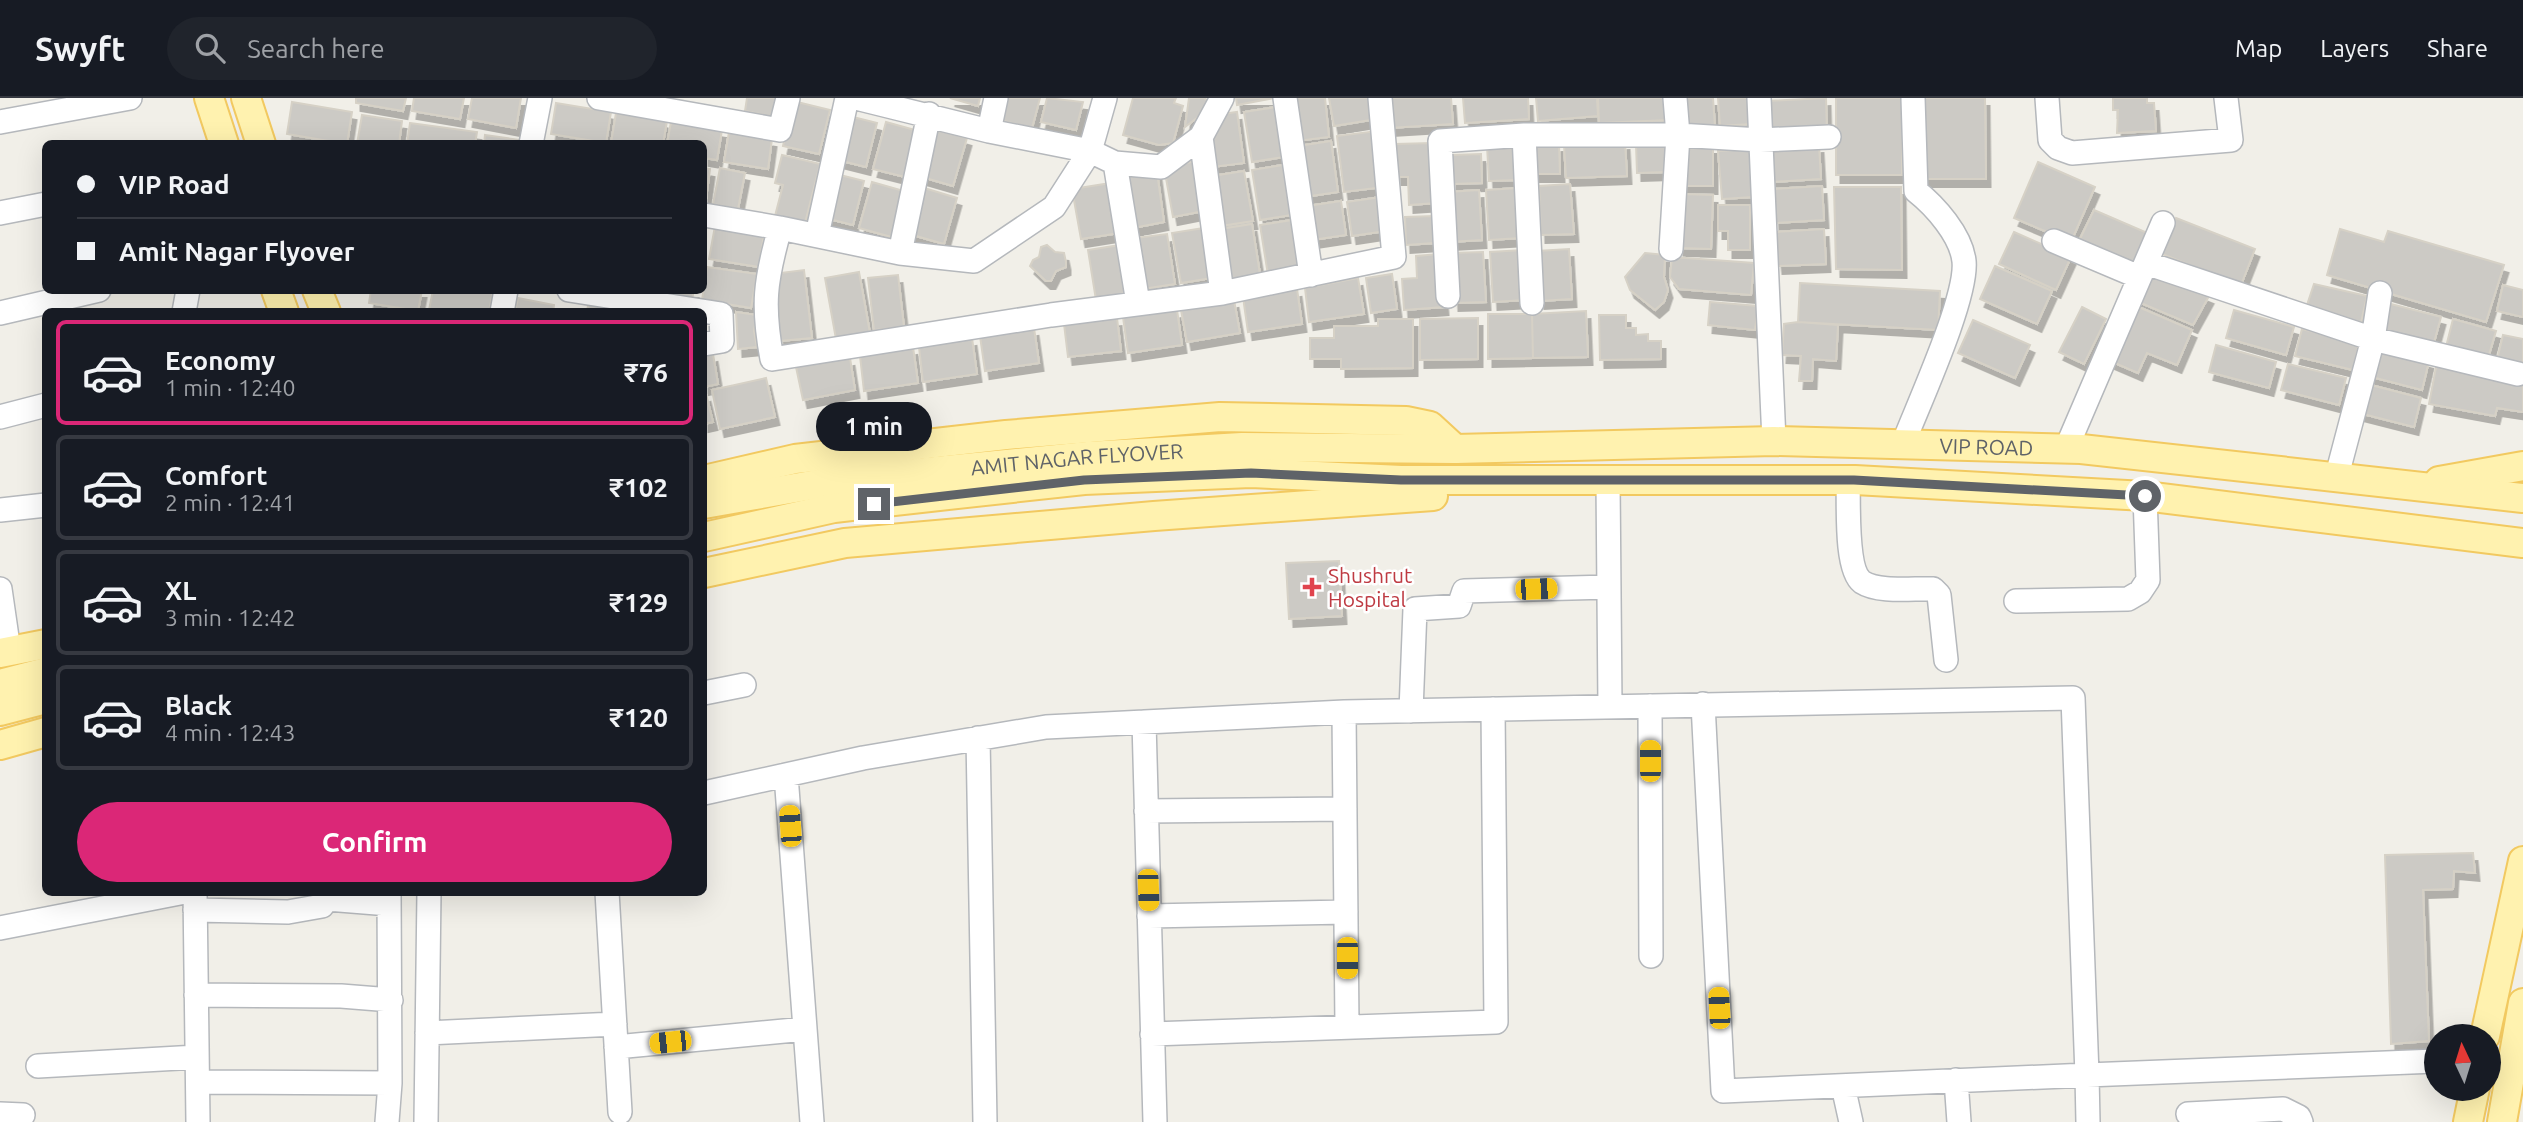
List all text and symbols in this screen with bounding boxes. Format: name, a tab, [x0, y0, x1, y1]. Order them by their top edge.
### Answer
search box	[167, 17, 657, 80]
icon: search	[191, 29, 229, 67]
text: Swyft	[35, 30, 125, 67]
text: Search here	[247, 34, 385, 63]
text: Map	[2235, 35, 2282, 62]
text: Layers	[2320, 35, 2389, 62]
text: Share	[2427, 35, 2488, 62]
text: VIP Road	[119, 170, 230, 199]
text: Amit Nagar Flyover	[119, 237, 355, 266]
icon: car	[81, 341, 144, 404]
text: Economy	[165, 346, 275, 375]
text: ₹76	[624, 358, 668, 387]
text: 1 min · 12:40	[165, 375, 296, 400]
callout: 1 min	[816, 402, 932, 452]
text: 1 min	[845, 414, 903, 439]
street label: VIP ROAD	[1939, 433, 2033, 460]
street label: AMIT NAGAR FLYOVER	[970, 438, 1184, 480]
icon: car	[81, 456, 144, 519]
text: Comfort	[165, 461, 268, 490]
text: ₹102	[609, 473, 668, 502]
route start	[2129, 480, 2161, 512]
route end	[858, 488, 890, 520]
text: 2 min · 12:41	[165, 490, 296, 515]
place label: Shushrut Hospital	[1328, 563, 1412, 611]
icon: car	[81, 571, 144, 634]
text: XL	[165, 576, 196, 605]
marker: Shushrut Hospital	[1302, 577, 1322, 597]
car	[1515, 578, 1558, 600]
text: ₹129	[609, 588, 668, 617]
text: 3 min · 12:42	[165, 605, 296, 630]
icon: car	[81, 686, 144, 749]
text: Black	[165, 691, 232, 720]
text: ₹120	[609, 703, 668, 732]
text: 4 min · 12:43	[165, 720, 296, 745]
car	[1640, 740, 1661, 782]
button: Confirm	[77, 802, 672, 882]
car	[779, 804, 802, 848]
car	[1137, 869, 1160, 911]
car	[1337, 937, 1358, 979]
car	[1708, 986, 1731, 1030]
north arrow	[2424, 1024, 2501, 1101]
map controls	[2424, 1024, 2501, 1101]
car	[649, 1029, 692, 1055]

